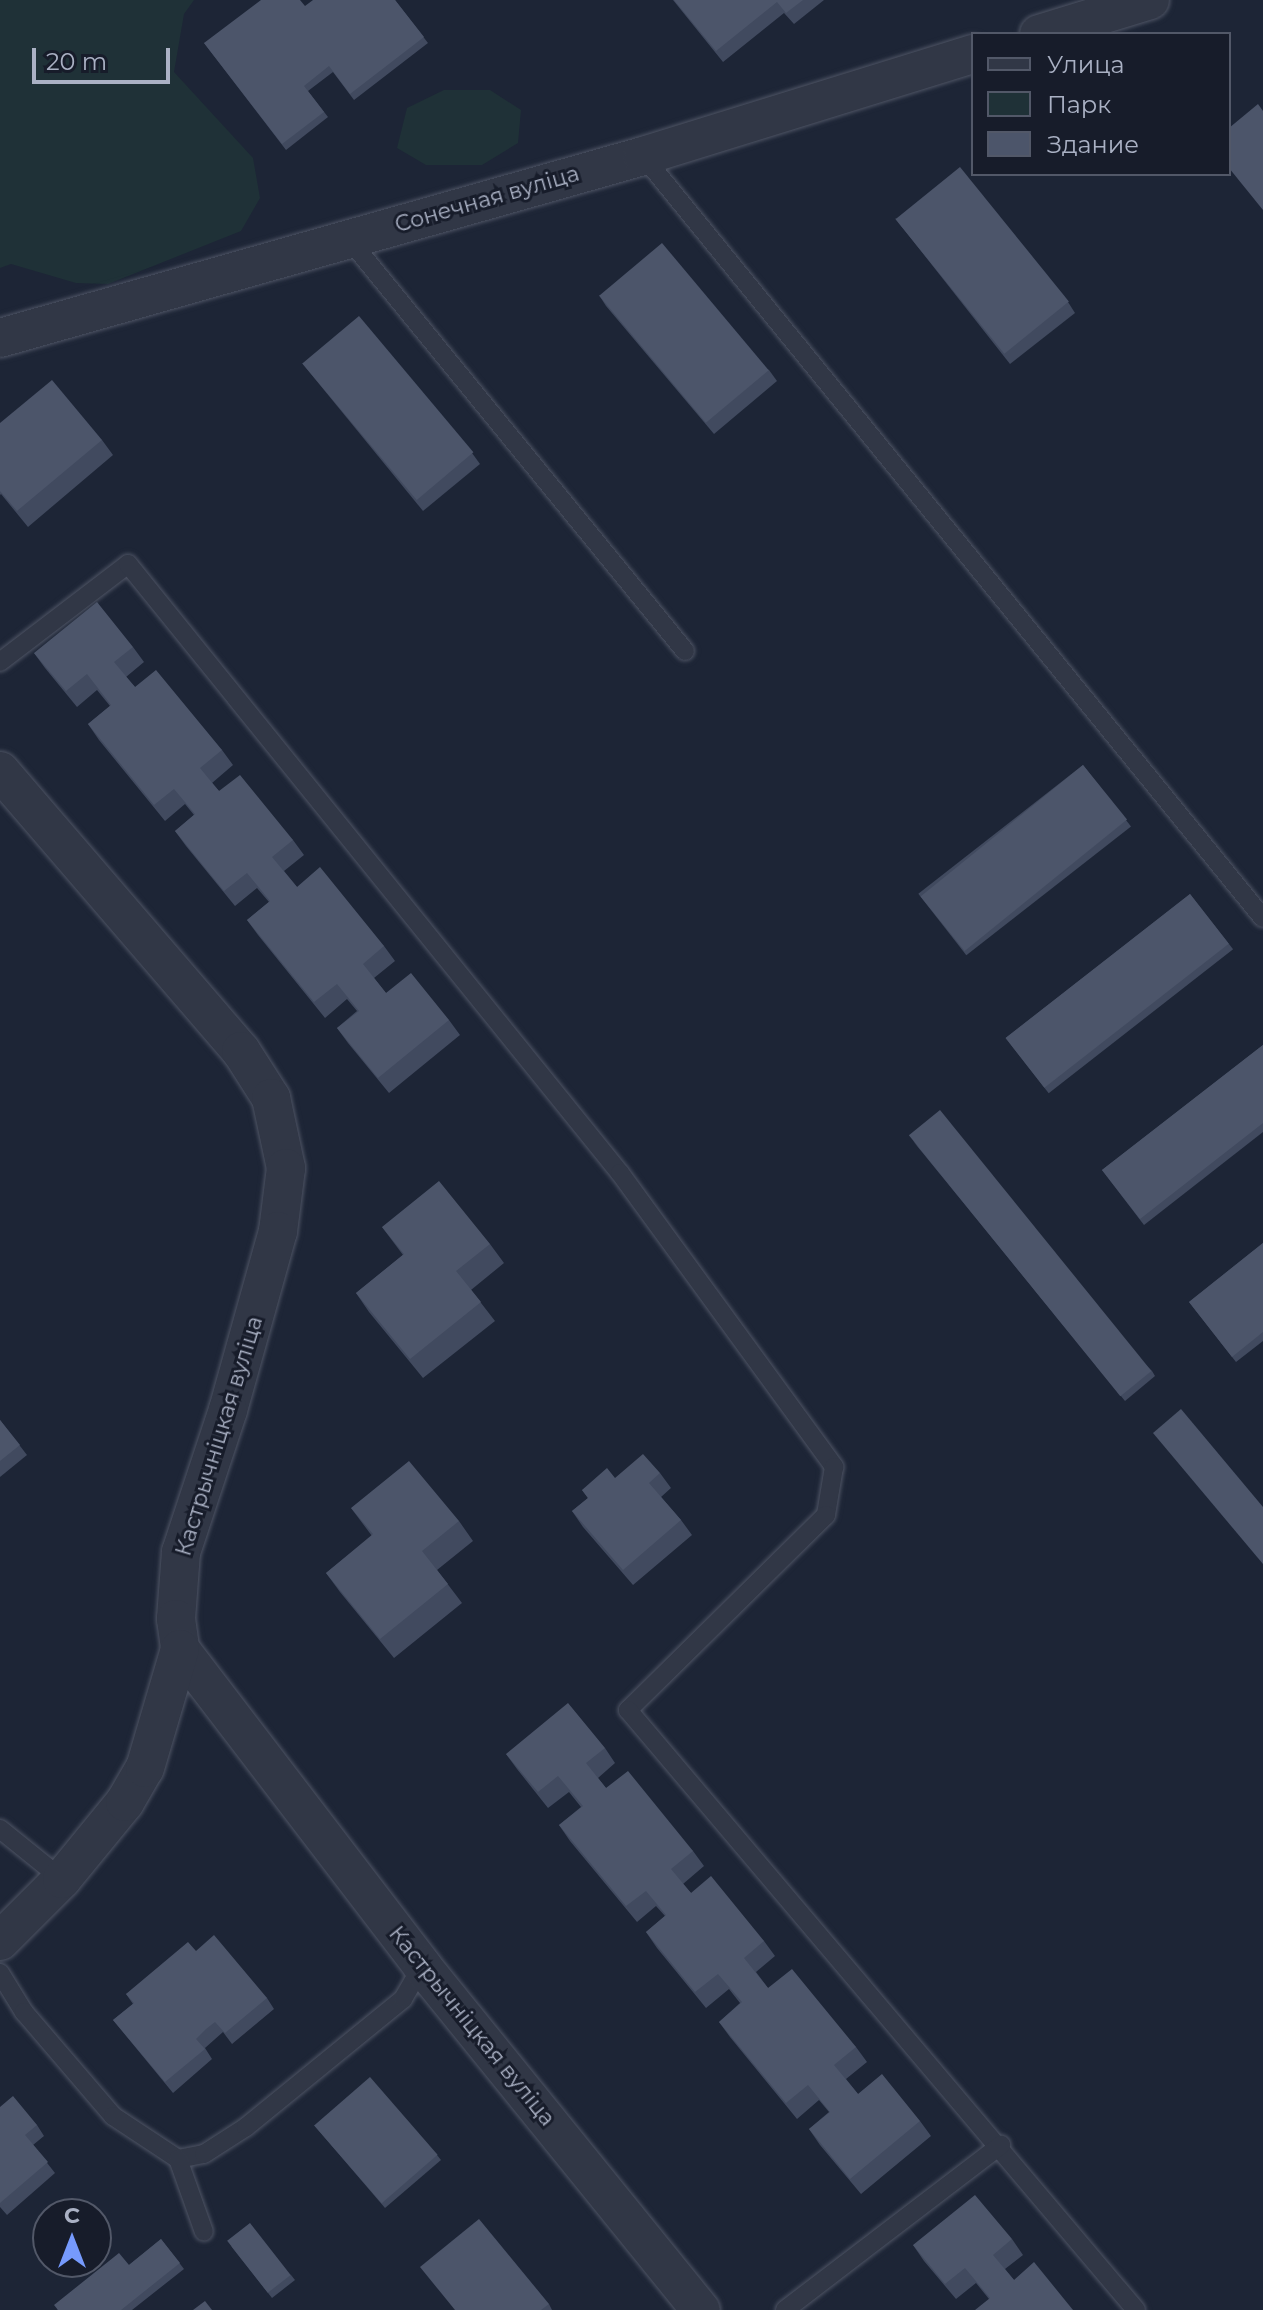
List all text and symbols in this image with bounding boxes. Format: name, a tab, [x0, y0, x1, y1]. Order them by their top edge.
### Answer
scale bar	[36, 32, 174, 82]
legend	[971, 32, 1231, 176]
text: 20 m	[46, 47, 107, 76]
text: Улица	[1047, 50, 1125, 79]
text: Парк	[1047, 90, 1111, 119]
text: Здание	[1047, 130, 1139, 159]
street label: Сонечная вуліца	[392, 160, 582, 238]
street label: Кастрычніцкая вуліца	[170, 1313, 268, 1559]
street label: Кастрычніцкая вуліца	[383, 1921, 561, 2131]
north arrow	[32, 2198, 112, 2278]
text: С	[64, 2202, 80, 2229]

